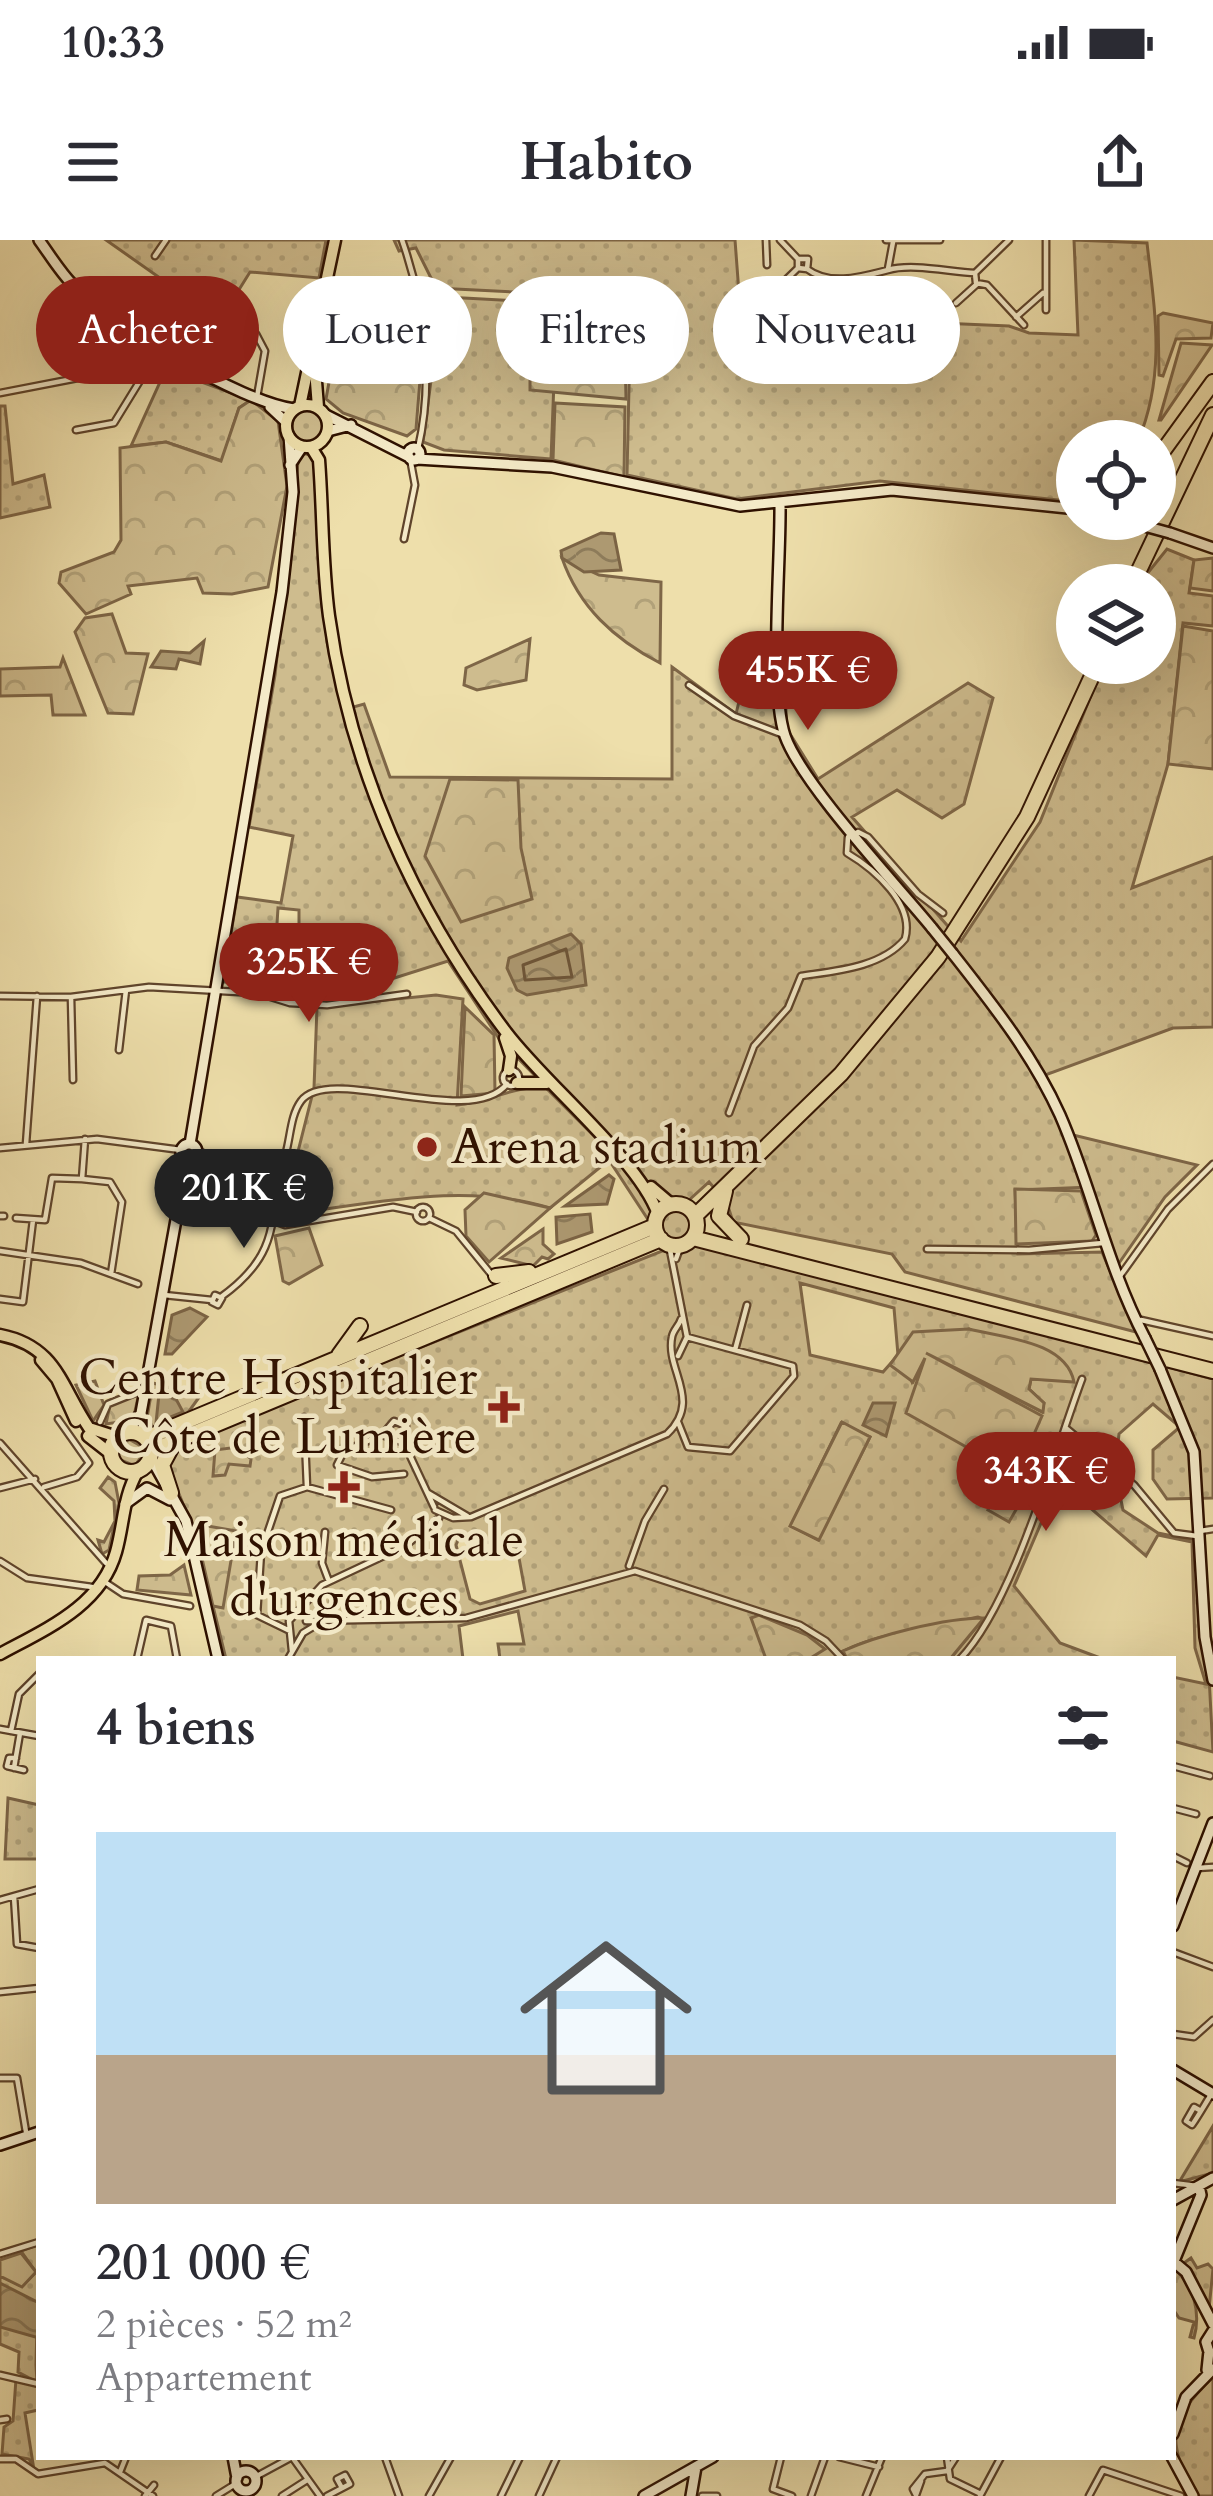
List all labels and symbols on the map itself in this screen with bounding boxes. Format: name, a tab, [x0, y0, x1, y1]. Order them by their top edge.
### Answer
pin: 455K €	[710, 631, 906, 733]
pin: 325K €	[211, 923, 407, 1025]
place label: Arena stadium	[451, 1112, 762, 1182]
marker: Arena stadium	[414, 1134, 440, 1160]
pin: 201K €	[146, 1149, 342, 1251]
place label: Centre Hospitalier Côte de Lumière	[78, 1343, 477, 1472]
marker: Centre Hospitalier Côte de Lumière	[488, 1391, 520, 1423]
pin: 343K €	[948, 1432, 1144, 1534]
marker: Maison médicale d'urgences	[328, 1471, 360, 1503]
place label: Maison médicale d'urgences	[164, 1505, 524, 1634]

